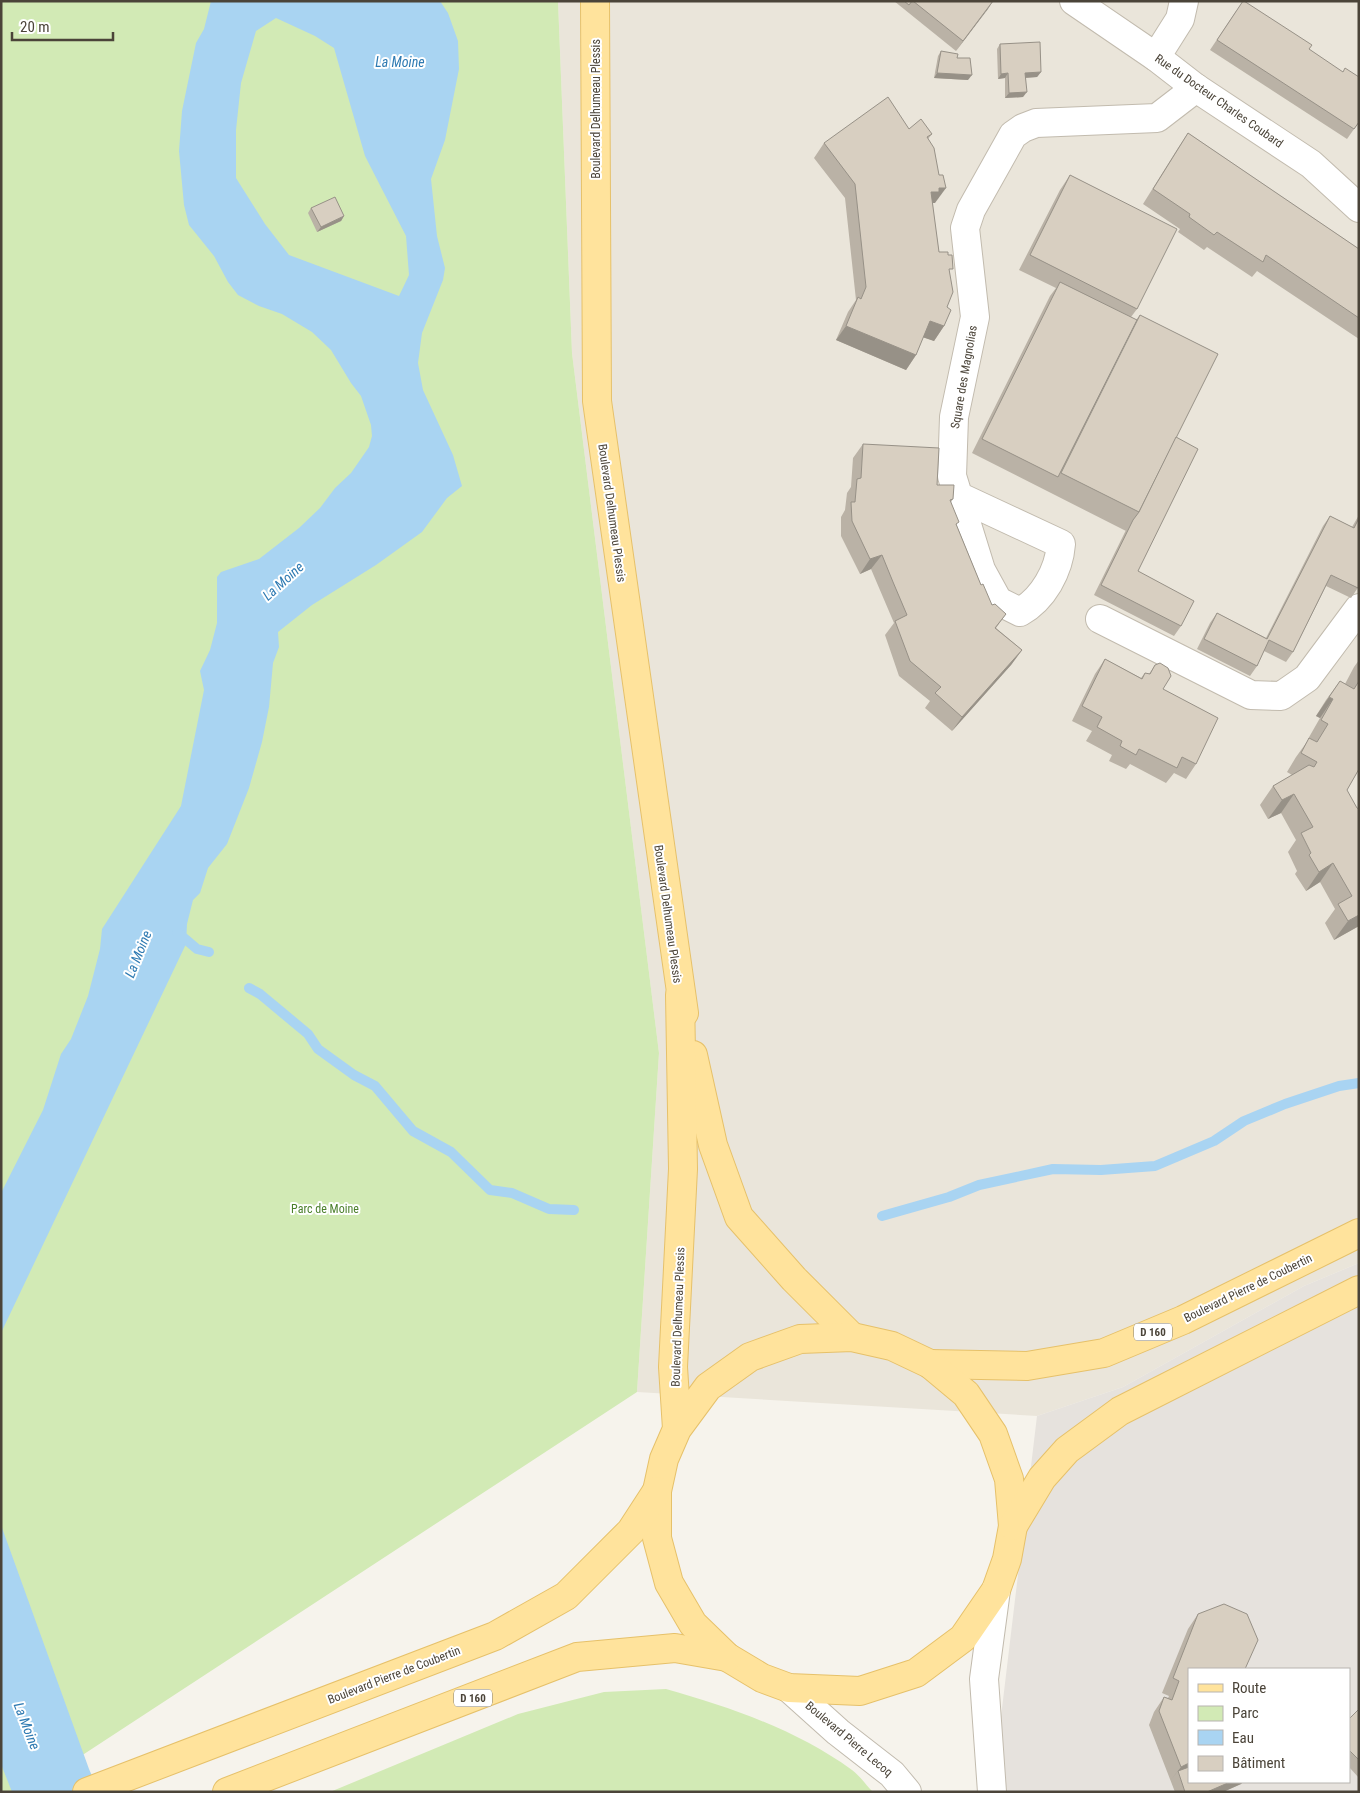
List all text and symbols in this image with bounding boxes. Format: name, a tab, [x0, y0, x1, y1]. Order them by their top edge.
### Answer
scale bar	[12, 10, 114, 42]
text: 20 m	[20, 18, 50, 36]
street label: Boulevard Delhumeau Plessis	[589, 39, 603, 179]
street label: Rue du Docteur Charles Coubard	[1152, 51, 1286, 151]
water label: La Moine	[375, 54, 425, 70]
street label: Square des Magnolias	[948, 324, 980, 430]
street label: Boulevard Delhumeau Plessis	[595, 443, 629, 583]
water label: La Moine	[259, 559, 307, 603]
street label: Boulevard Delhumeau Plessis	[651, 844, 685, 984]
water label: La Moine	[121, 928, 155, 980]
park label: Parc de Moine	[291, 1202, 359, 1216]
street label: Boulevard Delhumeau Plessis	[669, 1247, 687, 1387]
street label: Boulevard Pierre de Coubertin	[1182, 1251, 1315, 1325]
road number: D 160	[1134, 1324, 1172, 1340]
street label: Boulevard Pierre de Coubertin	[326, 1643, 462, 1707]
legend	[1188, 1668, 1350, 1783]
text: Route	[1232, 1679, 1266, 1697]
road number: D 160	[454, 1690, 492, 1706]
street label: Boulevard Pierre Lecoq	[803, 1699, 895, 1779]
water label: La Moine	[11, 1700, 43, 1752]
text: Parc	[1232, 1704, 1259, 1722]
text: Eau	[1232, 1729, 1254, 1747]
text: Bâtiment	[1232, 1754, 1285, 1772]

